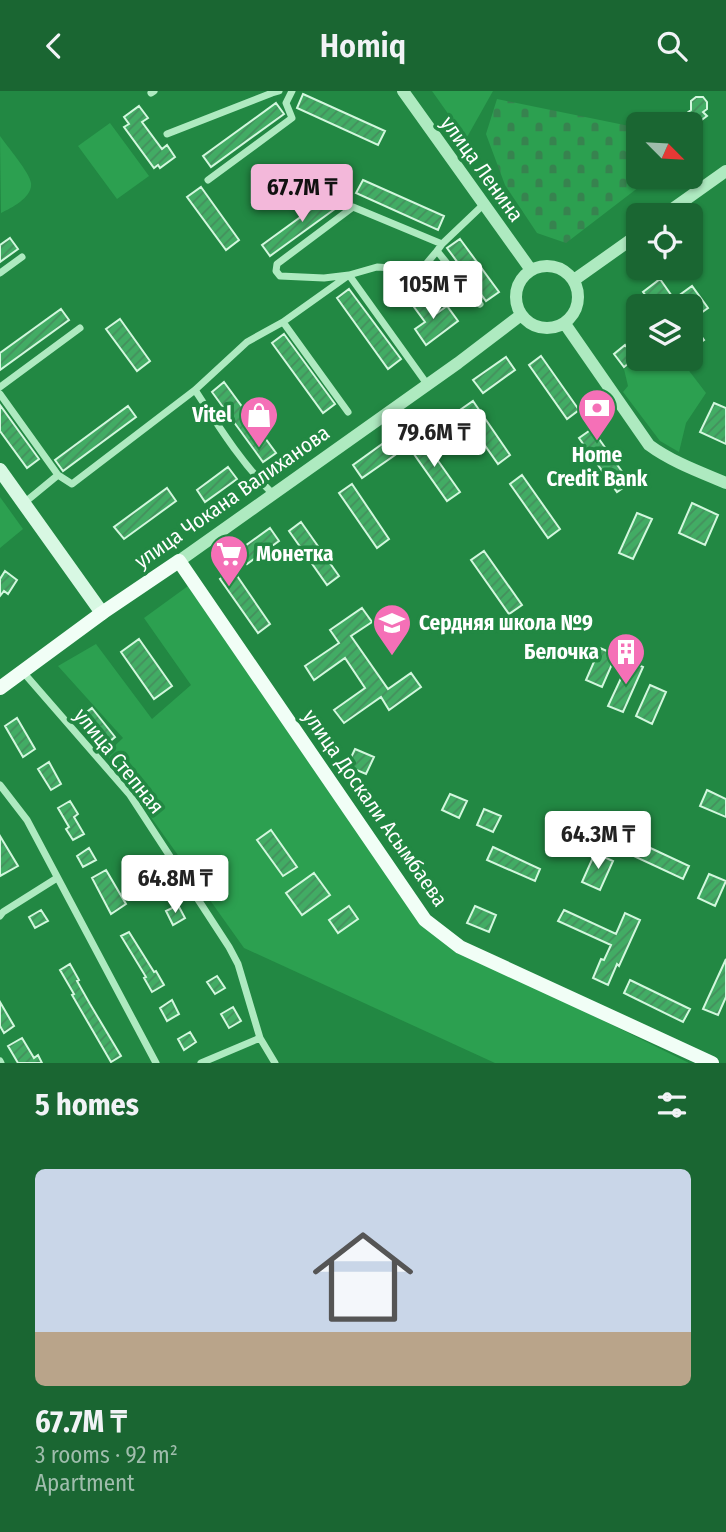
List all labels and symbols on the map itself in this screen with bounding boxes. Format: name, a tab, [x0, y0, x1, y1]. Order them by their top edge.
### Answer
street label: улица Ленина	[435, 111, 529, 227]
north arrow	[626, 112, 704, 189]
pin: 67.7M ₸	[237, 165, 367, 224]
pin: 105M ₸	[376, 261, 490, 321]
bank icon: Home Credit Bank	[576, 387, 618, 442]
shop icon: Vitel	[238, 394, 280, 449]
place label: Vitel	[191, 402, 232, 428]
pin: 79.6M ₸	[369, 409, 499, 469]
street label: улица Чокана Валиханова	[129, 420, 335, 574]
place label: Home Credit Bank	[546, 442, 648, 492]
supermarket icon: Монетка	[208, 533, 250, 588]
place label: Монетка	[256, 541, 333, 567]
school or university icon: Сердняя школа №9	[371, 602, 413, 657]
place label: Сердняя школа №9	[419, 610, 593, 636]
building icon: Белочка	[605, 631, 647, 686]
place label: Белочка	[524, 639, 599, 665]
street label: улица Степная	[68, 703, 170, 819]
street label: улица Доскали Асымбаева	[297, 704, 453, 912]
pin: 64.3M ₸	[533, 811, 663, 871]
pin: 64.8M ₸	[110, 855, 240, 915]

